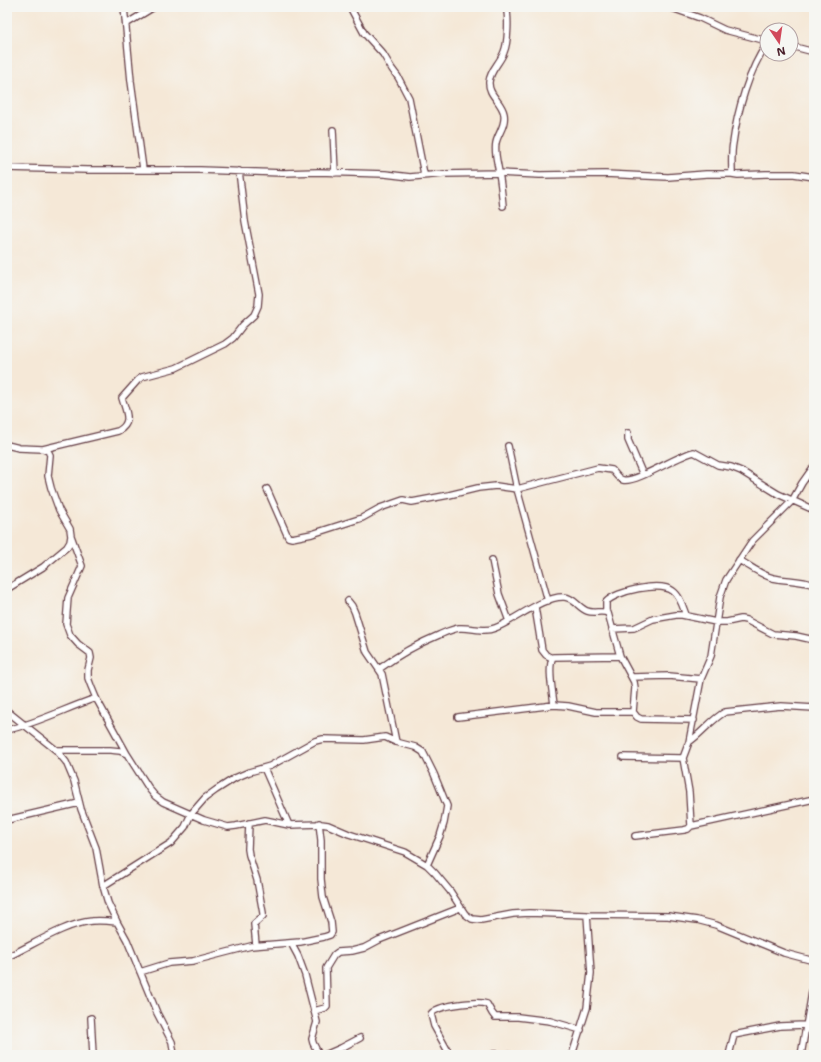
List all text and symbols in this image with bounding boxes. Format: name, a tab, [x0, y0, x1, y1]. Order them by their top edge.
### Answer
north arrow	[759, 22, 799, 62]
text: N	[775, 43, 787, 60]

